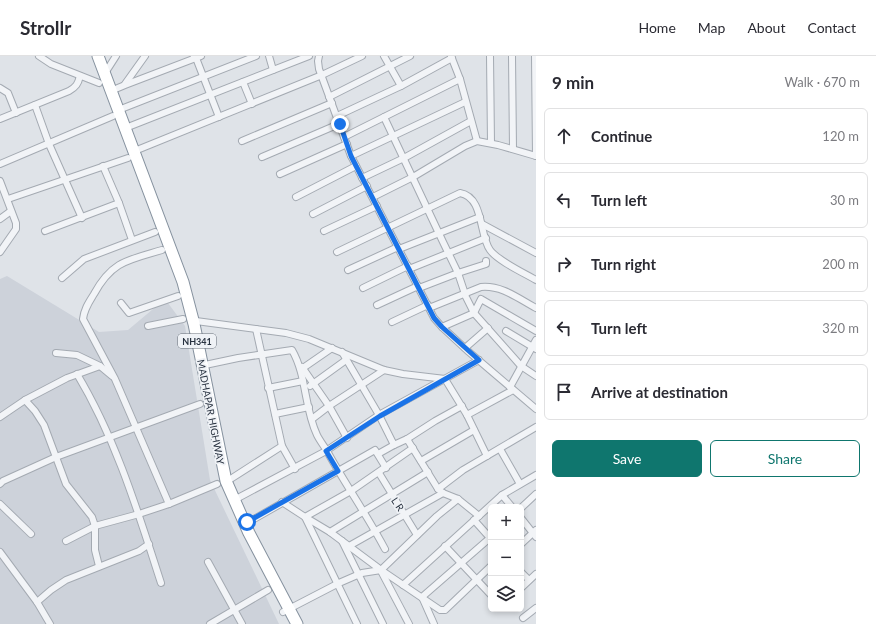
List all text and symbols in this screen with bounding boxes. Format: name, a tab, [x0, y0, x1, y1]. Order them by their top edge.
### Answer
text: Strollr	[20, 16, 71, 39]
text: Home	[638, 19, 676, 36]
text: Map	[698, 19, 725, 36]
text: About	[747, 19, 785, 36]
text: Contact	[807, 19, 856, 36]
text: 9 min	[552, 72, 594, 93]
text: Walk · 670 m	[784, 74, 860, 90]
route end	[331, 115, 349, 133]
icon: ahead	[553, 125, 575, 147]
text: Continue	[591, 127, 652, 145]
text: 120 m	[822, 128, 859, 144]
icon: left	[553, 189, 575, 211]
text: Turn left	[591, 191, 647, 209]
text: 30 m	[830, 192, 859, 208]
icon: right	[553, 253, 575, 275]
text: Turn right	[591, 255, 656, 273]
text: 200 m	[822, 256, 859, 272]
icon: left	[553, 317, 575, 339]
text: Turn left	[591, 319, 647, 337]
text: 320 m	[822, 320, 859, 336]
road number: NH341	[178, 334, 216, 348]
street label: MADHAPAR HIGHWAY	[195, 358, 227, 466]
icon: arrive	[553, 381, 575, 403]
text: Arrive at destination	[591, 383, 728, 401]
button: Save	[552, 440, 702, 477]
button: Share	[710, 440, 860, 477]
street label: L R	[389, 495, 407, 514]
map controls	[488, 504, 524, 612]
button: +	[488, 504, 524, 540]
route start	[238, 513, 256, 531]
button: −	[488, 540, 524, 576]
button: layers	[488, 576, 524, 612]

